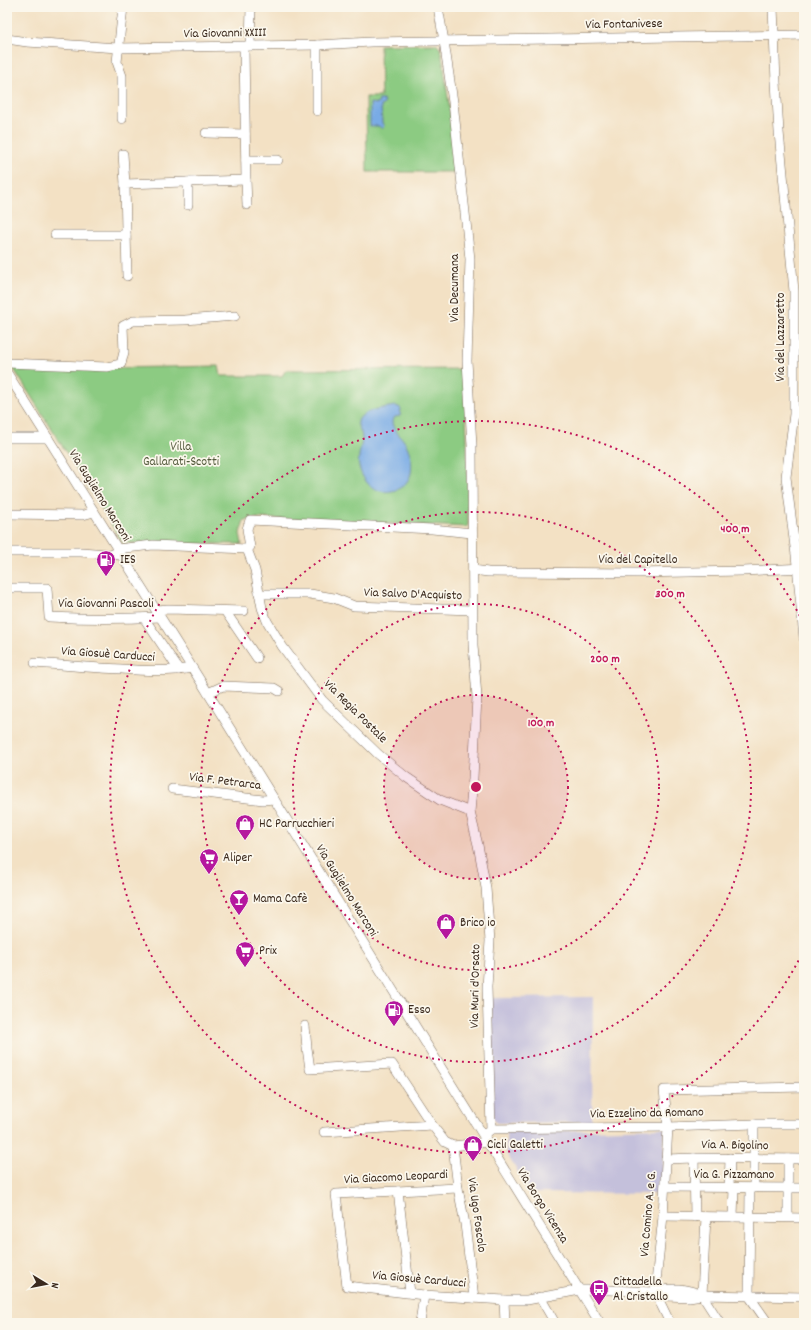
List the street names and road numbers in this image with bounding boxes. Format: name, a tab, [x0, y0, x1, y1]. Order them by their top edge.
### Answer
street label: Via Fontanivese	[585, 15, 663, 35]
street label: Via Giovanni XXIII	[184, 24, 266, 44]
street label: Via Decumana	[446, 253, 465, 322]
street label: Via del Lazzaretto	[772, 292, 791, 381]
street label: Via Guglielmo Marconi	[63, 446, 135, 546]
street label: Via del Capitello	[599, 551, 678, 570]
street label: Via Salvo D'Acquisto	[364, 584, 463, 606]
street label: Via Giovanni Pascoli	[58, 595, 154, 614]
street label: Via Giosuè Carducci	[60, 642, 156, 668]
street label: Via Regia Postale	[319, 676, 392, 749]
street label: Via F. Petrarca	[188, 768, 263, 796]
street label: Via Guglielmo Marconi	[310, 841, 382, 941]
street label: Via Muri d'Orsato	[466, 944, 486, 1028]
street label: Via Ezzelino da Romano	[590, 1104, 704, 1124]
street label: Via A. Bigolino	[701, 1136, 769, 1156]
street label: Via Borgo Vicenza	[511, 1165, 573, 1248]
street label: Via Giacomo Leopardi	[344, 1166, 449, 1190]
street label: Via G. Pizzamano	[694, 1166, 774, 1185]
street label: Via Comino A. e G.	[636, 1171, 662, 1257]
street label: Via Ugo Foscolo	[461, 1176, 491, 1254]
street label: Via Giosuè Carducci	[371, 1266, 467, 1294]

